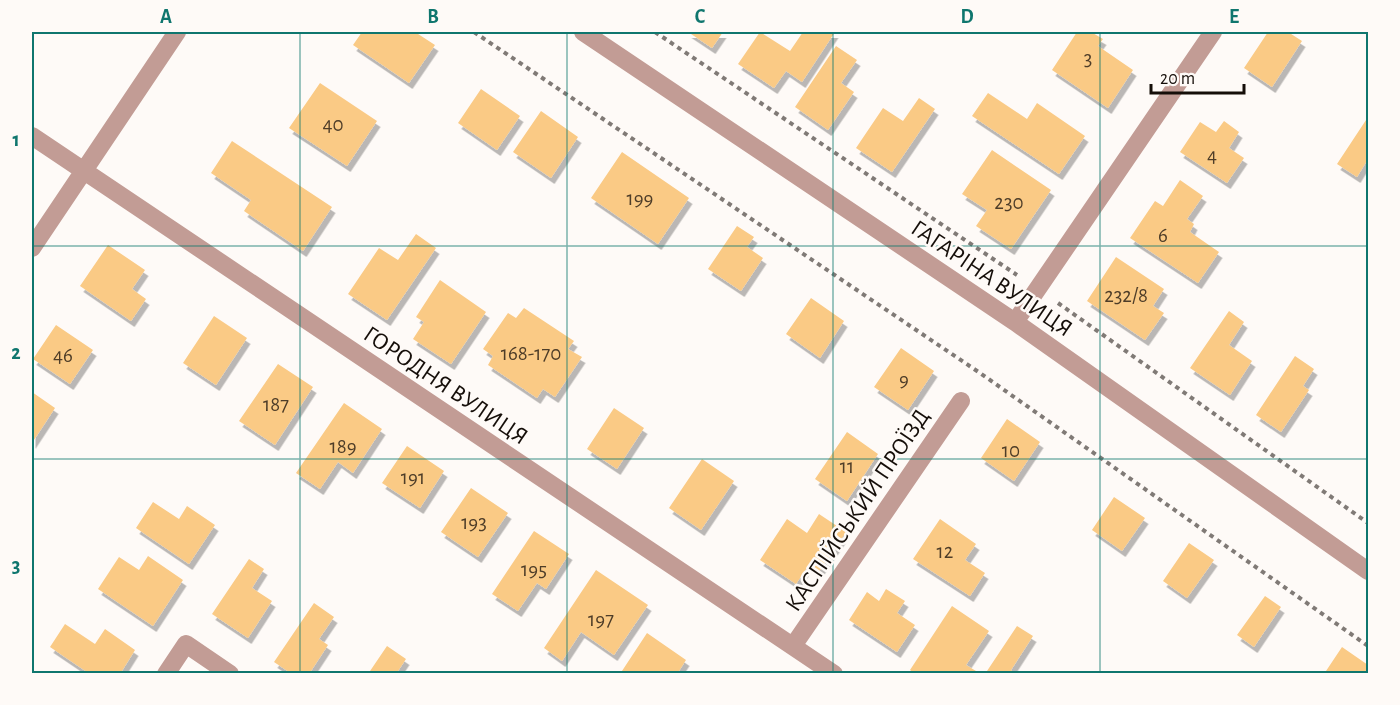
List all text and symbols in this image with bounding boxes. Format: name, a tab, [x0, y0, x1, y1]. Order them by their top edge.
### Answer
text: A	[160, 7, 172, 27]
text: B	[427, 7, 439, 27]
text: C	[695, 7, 706, 27]
text: D	[960, 7, 974, 27]
text: E	[1229, 7, 1239, 27]
house number: 3	[1084, 48, 1092, 69]
scale bar	[1151, 57, 1244, 95]
text: 20 m	[1160, 70, 1195, 88]
house number: 40	[322, 114, 344, 135]
text: 1	[12, 130, 20, 150]
house number: 4	[1207, 145, 1217, 166]
house number: 199	[627, 188, 653, 209]
house number: 230	[994, 192, 1024, 213]
street label: ГАГАРІНА ВУЛИЦЯ	[906, 216, 1076, 342]
house number: 6	[1158, 225, 1168, 246]
house number: 232/8	[1104, 285, 1148, 306]
street label: ГОРОДНЯ ВУЛИЦЯ	[359, 322, 532, 450]
text: 2	[11, 343, 21, 363]
house number: 168-170	[501, 343, 561, 364]
house number: 46	[53, 345, 73, 366]
house number: 9	[899, 369, 909, 390]
house number: 187	[263, 394, 289, 415]
street label: КАСПІЙСЬКИЙ ПРОЇЗД	[780, 404, 934, 616]
house number: 189	[329, 436, 357, 457]
house number: 10	[1002, 440, 1020, 461]
house number: 11	[840, 456, 854, 477]
house number: 191	[401, 467, 425, 488]
house number: 193	[461, 512, 487, 533]
house number: 12	[937, 541, 953, 562]
text: 3	[12, 556, 20, 576]
house number: 195	[521, 559, 547, 580]
house number: 197	[588, 609, 614, 630]

